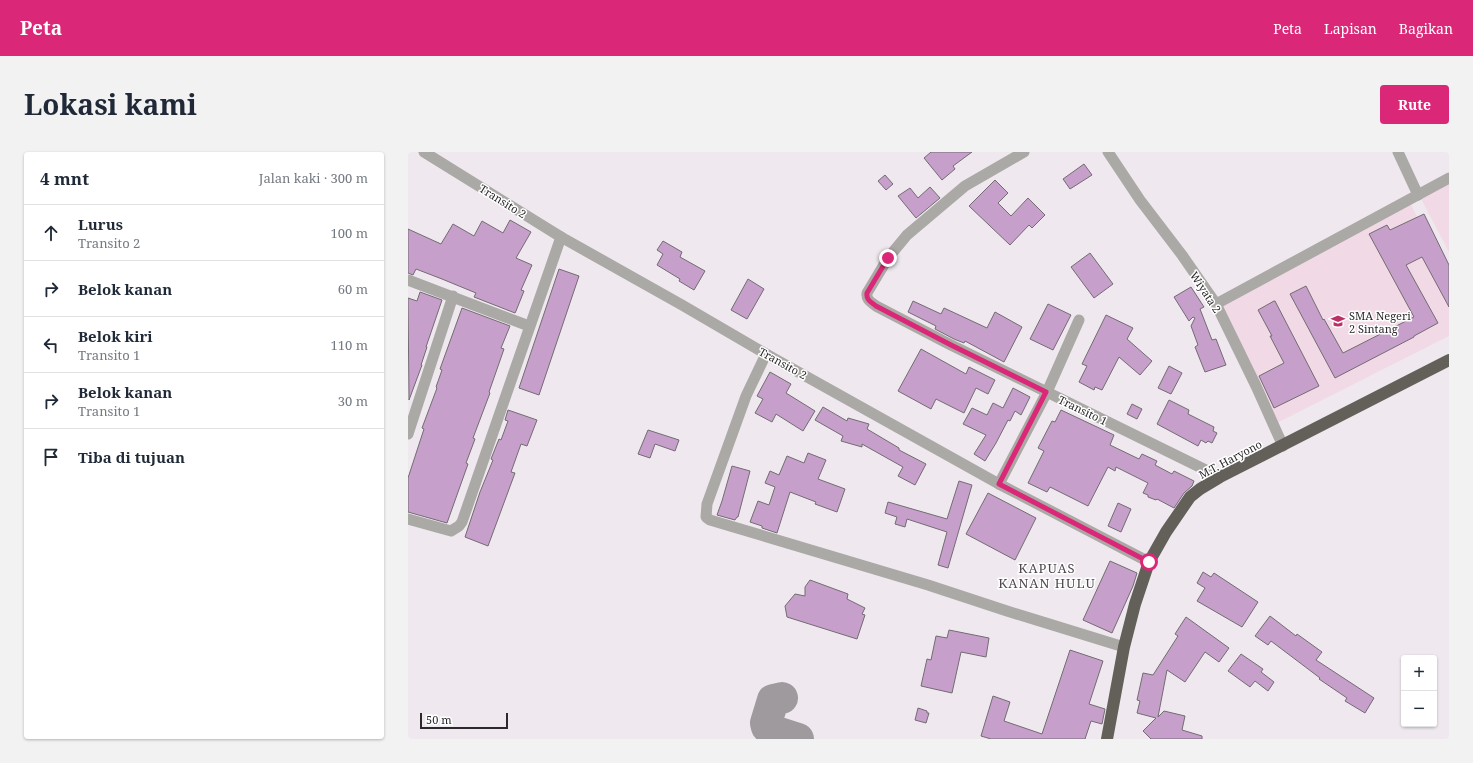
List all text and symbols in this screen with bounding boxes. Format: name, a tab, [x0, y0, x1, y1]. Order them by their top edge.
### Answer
text: Peta	[20, 15, 62, 41]
text: Peta	[1273, 19, 1302, 38]
text: Lapisan	[1324, 19, 1377, 38]
text: Bagikan	[1399, 19, 1453, 38]
text: Lokasi kami	[24, 85, 197, 123]
button: Rute	[1380, 85, 1449, 124]
text: 4 mnt	[40, 167, 89, 190]
text: Jalan kaki · 300 m	[259, 169, 368, 187]
street label: Transito 2	[477, 181, 529, 221]
text: Lurus	[78, 214, 123, 234]
icon: ahead	[40, 222, 62, 244]
text: 100 m	[331, 224, 368, 242]
text: Transito 2	[78, 234, 140, 252]
route end	[879, 249, 897, 267]
street label: Wiyata 2	[1187, 268, 1225, 316]
icon: right	[40, 278, 62, 300]
text: Belok kanan	[78, 279, 172, 299]
text: 60 m	[338, 280, 368, 298]
place label: SMA Negeri 2 Sintang	[1349, 308, 1411, 336]
school or university icon: SMA Negeri 2 Sintang	[1330, 313, 1346, 329]
text: Belok kiri	[78, 326, 153, 346]
icon: left	[40, 334, 62, 356]
text: 110 m	[331, 336, 368, 354]
street label: Transito 2	[756, 344, 810, 382]
text: Transito 1	[78, 346, 140, 364]
text: Belok kanan	[78, 382, 172, 402]
icon: right	[40, 390, 62, 412]
text: 30 m	[338, 392, 368, 410]
street label: Transito 1	[1056, 392, 1110, 428]
text: Transito 1	[78, 402, 140, 420]
street label: M.T. Haryono	[1196, 436, 1264, 482]
icon: arrive	[40, 446, 62, 468]
text: Tiba di tujuan	[78, 447, 185, 467]
route start	[1140, 553, 1158, 571]
district label: KAPUAS KANAN HULU	[998, 559, 1096, 592]
map controls	[1401, 655, 1437, 727]
button: +	[1401, 655, 1437, 691]
button: −	[1401, 691, 1437, 727]
scale bar	[420, 711, 508, 730]
text: 50 m	[426, 712, 452, 727]

